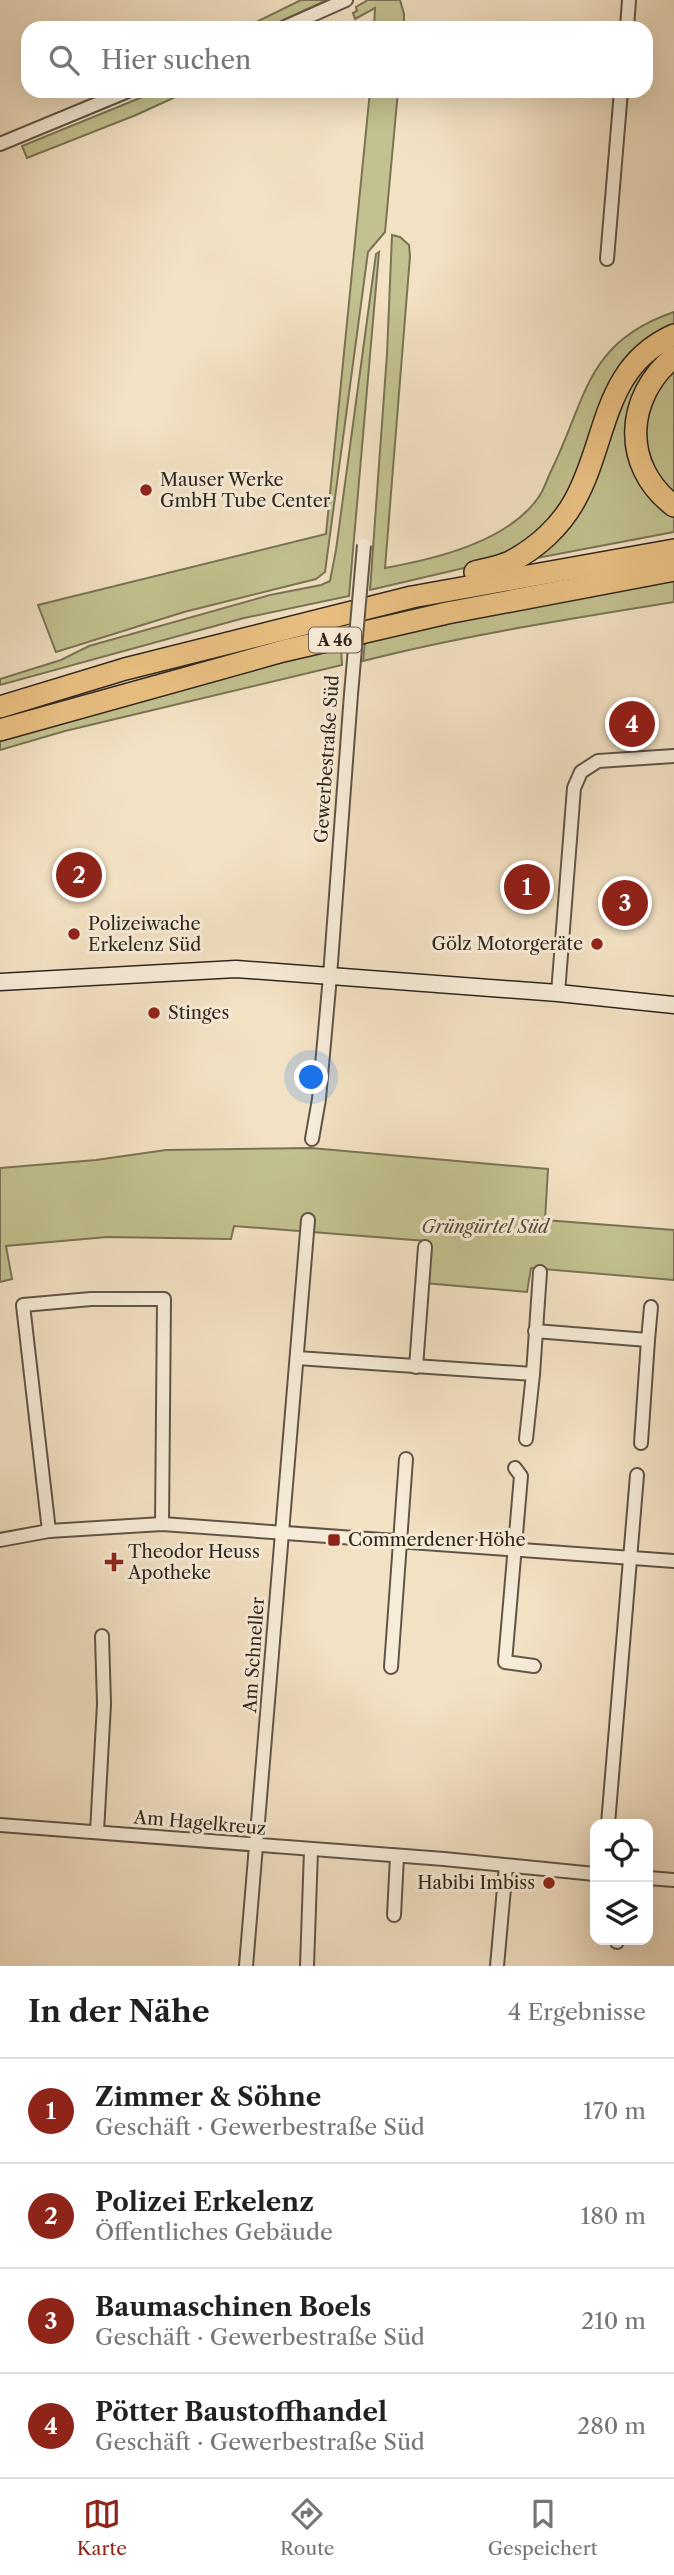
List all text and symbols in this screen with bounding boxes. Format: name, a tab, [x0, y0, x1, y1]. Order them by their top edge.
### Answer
search box	[21, 21, 653, 98]
icon: search	[45, 41, 83, 79]
text: Hier suchen	[101, 44, 251, 76]
place label: Mauser Werke GmbH Tube Center	[160, 469, 331, 512]
marker: Mauser Werke GmbH Tube Center	[138, 482, 154, 498]
road number: A 46	[309, 628, 361, 652]
street label: Gewerbestraße Süd	[310, 674, 344, 844]
pin: 4	[609, 698, 655, 750]
pin: 2	[56, 849, 102, 901]
pin: 1	[504, 861, 550, 913]
pin: 3	[602, 877, 648, 929]
place label: Polizeiwache Erkelenz Süd	[88, 913, 201, 956]
marker: Polizeiwache Erkelenz Süd	[66, 926, 82, 942]
place label: Gölz Motorgeräte	[431, 933, 583, 955]
marker: Gölz Motorgeräte	[589, 936, 605, 952]
place label: Stinges	[168, 1002, 229, 1024]
marker: Stinges	[146, 1005, 162, 1021]
your location	[294, 1060, 328, 1094]
park label: Grüngürtel Süd	[421, 1216, 551, 1238]
place label: Commerdener Höhe	[348, 1529, 526, 1551]
marker: Commerdener Höhe	[326, 1532, 342, 1548]
place label: Theodor Heuss Apotheke	[127, 1541, 260, 1584]
marker: Theodor Heuss Apotheke	[106, 1554, 122, 1570]
street label: Am Schneller	[239, 1596, 269, 1715]
street label: Am Hagelkreuz	[132, 1806, 267, 1840]
map controls	[590, 1819, 653, 1945]
button: locate	[590, 1819, 653, 1882]
place label: Habibi Imbiss	[417, 1872, 535, 1894]
marker: Habibi Imbiss	[541, 1875, 557, 1891]
button: layers	[590, 1882, 653, 1945]
text: In der Nähe	[28, 1993, 210, 2030]
text: 4 Ergebnisse	[508, 1998, 646, 2026]
text: Zimmer & Söhne	[95, 2081, 321, 2113]
text: 1	[46, 2097, 56, 2125]
text: 170 m	[583, 2097, 646, 2125]
text: Geschäft · Gewerbestraße Süd	[95, 2113, 425, 2141]
text: Polizei Erkelenz	[95, 2186, 314, 2218]
text: 2	[44, 2202, 58, 2230]
text: 180 m	[581, 2202, 646, 2230]
text: Öffentliches Gebäude	[95, 2218, 333, 2246]
text: Baumaschinen Boels	[95, 2291, 371, 2323]
text: 3	[45, 2307, 58, 2335]
text: 210 m	[581, 2307, 646, 2335]
text: Geschäft · Gewerbestraße Süd	[95, 2323, 425, 2351]
text: Pötter Baustoffhandel	[95, 2396, 387, 2428]
text: 4	[44, 2412, 58, 2440]
text: 280 m	[577, 2412, 646, 2440]
text: Geschäft · Gewerbestraße Süd	[95, 2428, 425, 2456]
tab: Karte	[77, 2495, 127, 2560]
tab: Route	[280, 2495, 335, 2560]
tab: Gespeichert	[488, 2495, 597, 2560]

